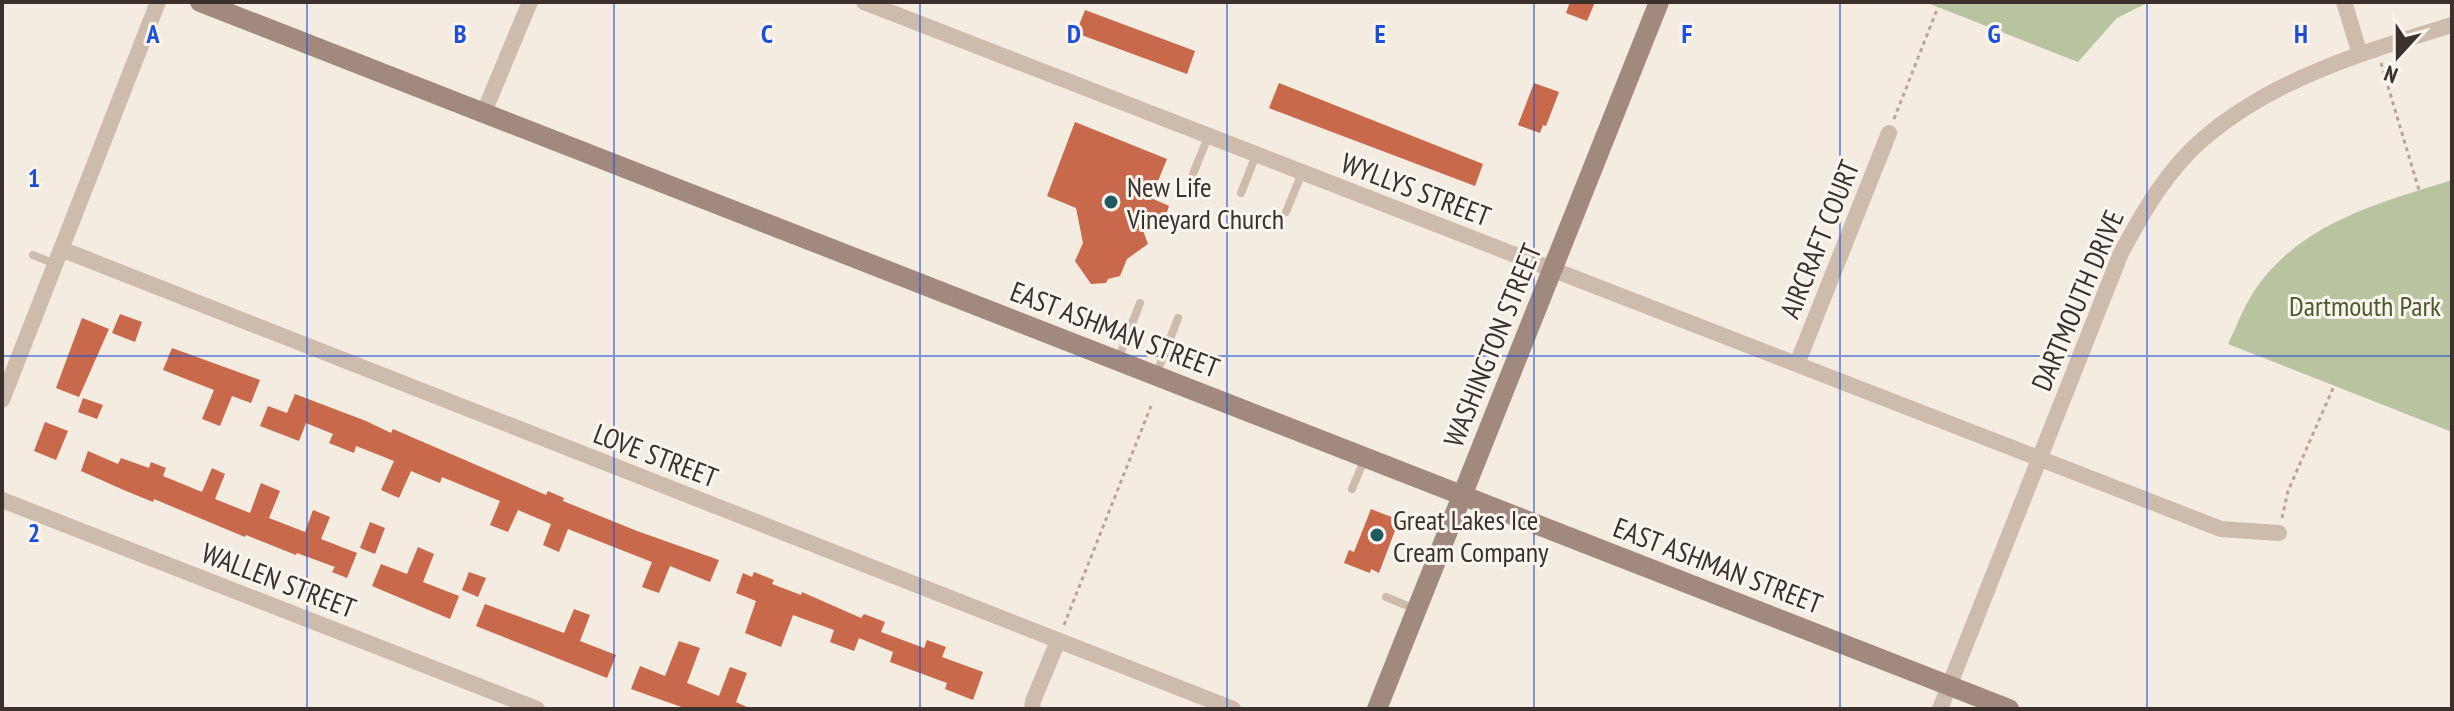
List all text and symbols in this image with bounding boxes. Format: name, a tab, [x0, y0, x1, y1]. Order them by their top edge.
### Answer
north arrow	[2358, 16, 2438, 96]
text: A	[145, 17, 160, 50]
text: B	[454, 17, 467, 50]
text: C	[761, 17, 773, 50]
text: D	[1067, 17, 1081, 50]
text: E	[1374, 17, 1386, 50]
text: F	[1682, 17, 1693, 50]
text: G	[1987, 17, 2001, 50]
text: H	[2294, 17, 2308, 50]
text: N	[2380, 59, 2401, 90]
street label: WYLLYS STREET	[1336, 144, 1496, 235]
street label: AIRCRAFT COURT	[1771, 154, 1868, 323]
text: 1	[28, 161, 40, 194]
place label: New Life Vineyard Church	[1126, 168, 1284, 237]
marker: New Life Vineyard Church	[1102, 193, 1120, 211]
street label: DARTMOUTH DRIVE	[2022, 204, 2132, 396]
street label: WASHINGTON STREET	[1434, 237, 1550, 452]
street label: EAST ASHMAN STREET	[1005, 272, 1225, 386]
park label: Dartmouth Park	[2289, 287, 2441, 324]
street label: LOVE STREET	[589, 414, 724, 496]
place label: Great Lakes Ice Cream Company	[1393, 501, 1549, 570]
street label: EAST ASHMAN STREET	[1608, 508, 1828, 622]
text: 2	[28, 516, 40, 549]
marker: Great Lakes Ice Cream Company	[1368, 526, 1386, 544]
street label: WALLEN STREET	[197, 534, 362, 626]

